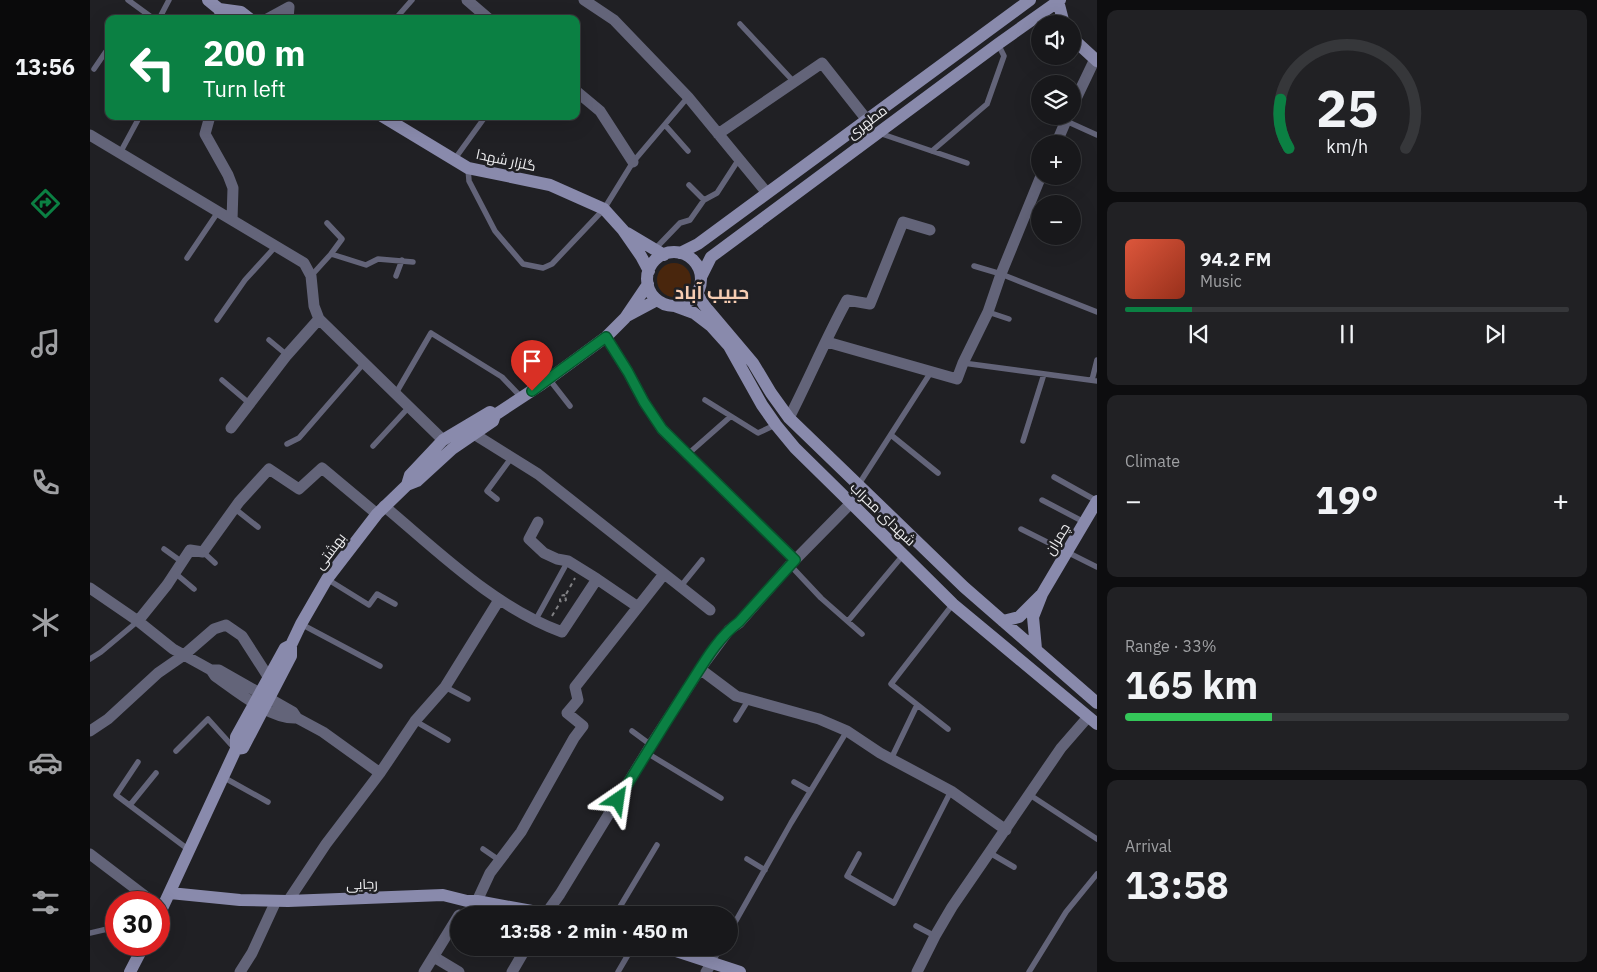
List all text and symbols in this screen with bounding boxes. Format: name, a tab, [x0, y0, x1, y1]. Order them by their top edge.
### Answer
map controls	[1031, 15, 1081, 245]
button: sound	[1031, 15, 1081, 65]
text: 200 m	[203, 30, 306, 76]
icon: left	[120, 35, 185, 100]
text: 13:56	[15, 52, 75, 81]
text: Turn left	[203, 74, 286, 103]
text: 25	[1316, 74, 1378, 141]
button: layers	[1031, 75, 1081, 125]
street label: مطهری	[843, 101, 891, 143]
button: +	[1031, 135, 1081, 185]
text: km/h	[1326, 135, 1368, 158]
street label: گلزار شهدا	[474, 145, 538, 175]
icon: directions	[28, 186, 63, 221]
button: −	[1031, 195, 1081, 245]
text: 94.2 FM	[1200, 247, 1271, 271]
text: Music	[1200, 271, 1242, 291]
district label: حبیب آباد	[675, 280, 749, 304]
icon: previous	[1185, 320, 1213, 348]
icon: pause	[1333, 320, 1361, 348]
icon: next	[1481, 320, 1509, 348]
icon: music	[28, 326, 63, 361]
pin	[511, 340, 553, 391]
icon: arrive	[518, 347, 546, 375]
text: Climate	[1125, 451, 1180, 471]
icon: phone	[28, 465, 63, 500]
text: 19°	[1315, 475, 1379, 524]
street label: شهدای محراب	[846, 478, 920, 550]
text: −	[1125, 482, 1142, 519]
text: +	[1552, 482, 1569, 519]
street label: چمران	[1040, 520, 1074, 559]
street label: بهشتی	[310, 529, 350, 573]
icon: climate	[28, 605, 63, 640]
text: Range · 33%	[1125, 636, 1217, 656]
text: 165 km	[1125, 660, 1258, 709]
icon: car	[28, 745, 63, 780]
position arrow	[591, 773, 643, 825]
text: Arrival	[1125, 836, 1172, 856]
text: 13:58	[1125, 860, 1229, 909]
street label: رجایی	[346, 874, 378, 894]
icon: filters	[28, 885, 63, 920]
speed limit sign: 30	[105, 891, 170, 956]
text: 13:58 · 2 min · 450 m	[500, 919, 688, 943]

